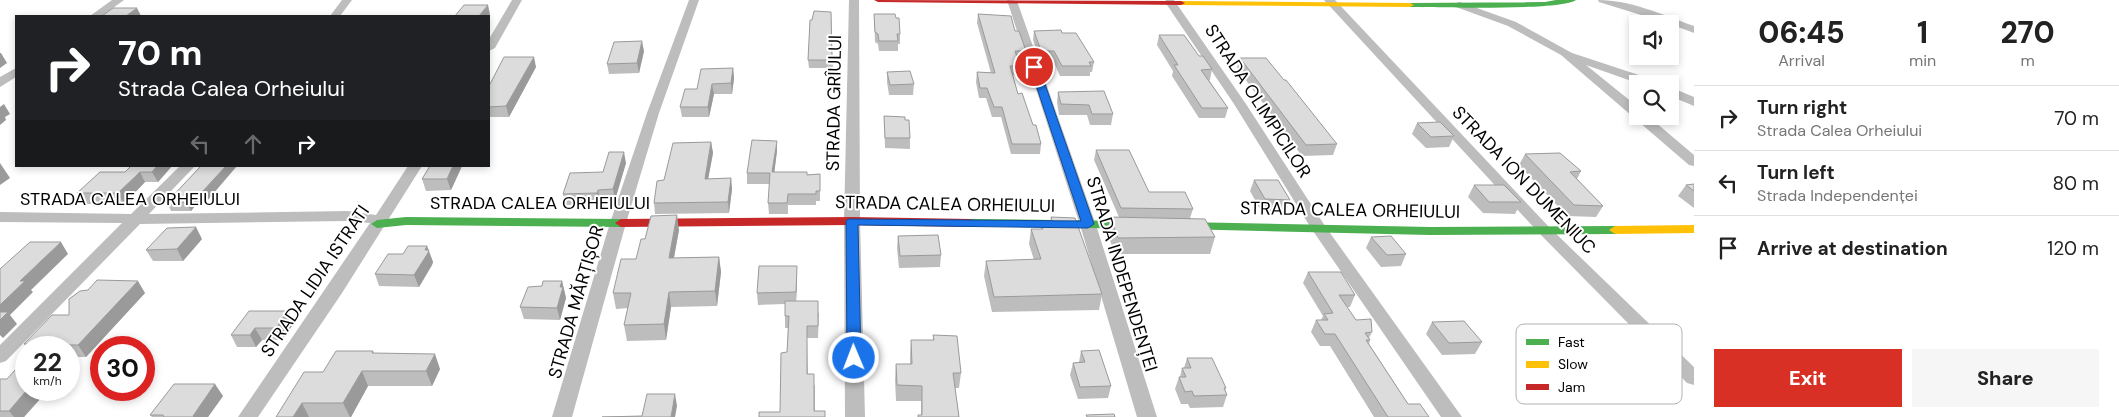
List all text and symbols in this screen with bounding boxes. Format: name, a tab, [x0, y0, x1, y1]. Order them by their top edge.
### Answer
text: 06:45	[1758, 13, 1845, 52]
text: 1	[1917, 13, 1928, 52]
text: 270	[2000, 13, 2055, 52]
map controls	[1629, 15, 1679, 125]
button: sound	[1629, 15, 1679, 65]
street label: STRADA OLIMPICILOR	[1199, 20, 1317, 182]
text: 70 m	[118, 30, 202, 76]
icon: right	[35, 35, 100, 100]
street label: STRADA GRÎULUI	[821, 35, 847, 171]
pin	[1013, 46, 1055, 88]
text: Arrival	[1778, 50, 1825, 71]
text: min	[1909, 50, 1936, 71]
text: m	[2020, 50, 2035, 71]
icon: arrive	[1020, 53, 1048, 81]
text: Strada Calea Orheiului	[118, 74, 345, 103]
button: search	[1629, 75, 1679, 125]
text: Turn right	[1757, 95, 1847, 120]
street label: STRADA ION DUMENIUC	[1447, 101, 1601, 259]
icon: right	[1714, 104, 1742, 132]
text: 70 m	[2054, 106, 2099, 131]
text: Strada Calea Orheiului	[1757, 120, 1922, 141]
icon: left	[186, 130, 214, 158]
icon: ahead	[239, 130, 267, 158]
icon: right	[292, 130, 320, 158]
text: Turn left	[1757, 160, 1835, 185]
icon: left	[1714, 169, 1742, 197]
text: 80 m	[2052, 171, 2099, 196]
street label: STRADA INDEPENDENȚEI	[1081, 174, 1163, 374]
text: Strada Independenței	[1757, 185, 1918, 206]
street label: STRADA CALEA ORHEIULUI	[20, 187, 240, 211]
street label: STRADA CALEA ORHEIULUI	[835, 190, 1055, 218]
street label: STRADA CALEA ORHEIULUI	[430, 191, 650, 215]
street label: STRADA CALEA ORHEIULUI	[1240, 196, 1460, 224]
street label: STRADA LIDIA ISTRATI	[255, 200, 375, 362]
street label: STRADA MĂRȚIȘOR	[543, 223, 609, 381]
icon: arrive	[1714, 234, 1742, 262]
text: Arrive at destination	[1757, 236, 1948, 261]
text: 120 m	[2047, 236, 2099, 261]
legend	[1516, 324, 1682, 404]
position arrow	[827, 331, 879, 383]
text: Fast	[1558, 333, 1585, 351]
speed limit sign: 30	[90, 336, 155, 401]
text: 22	[33, 346, 62, 379]
button: Exit	[1714, 349, 1902, 407]
button: Share	[1912, 349, 2099, 407]
text: Slow	[1558, 355, 1588, 373]
text: km/h	[33, 373, 62, 389]
text: Jam	[1558, 378, 1585, 396]

